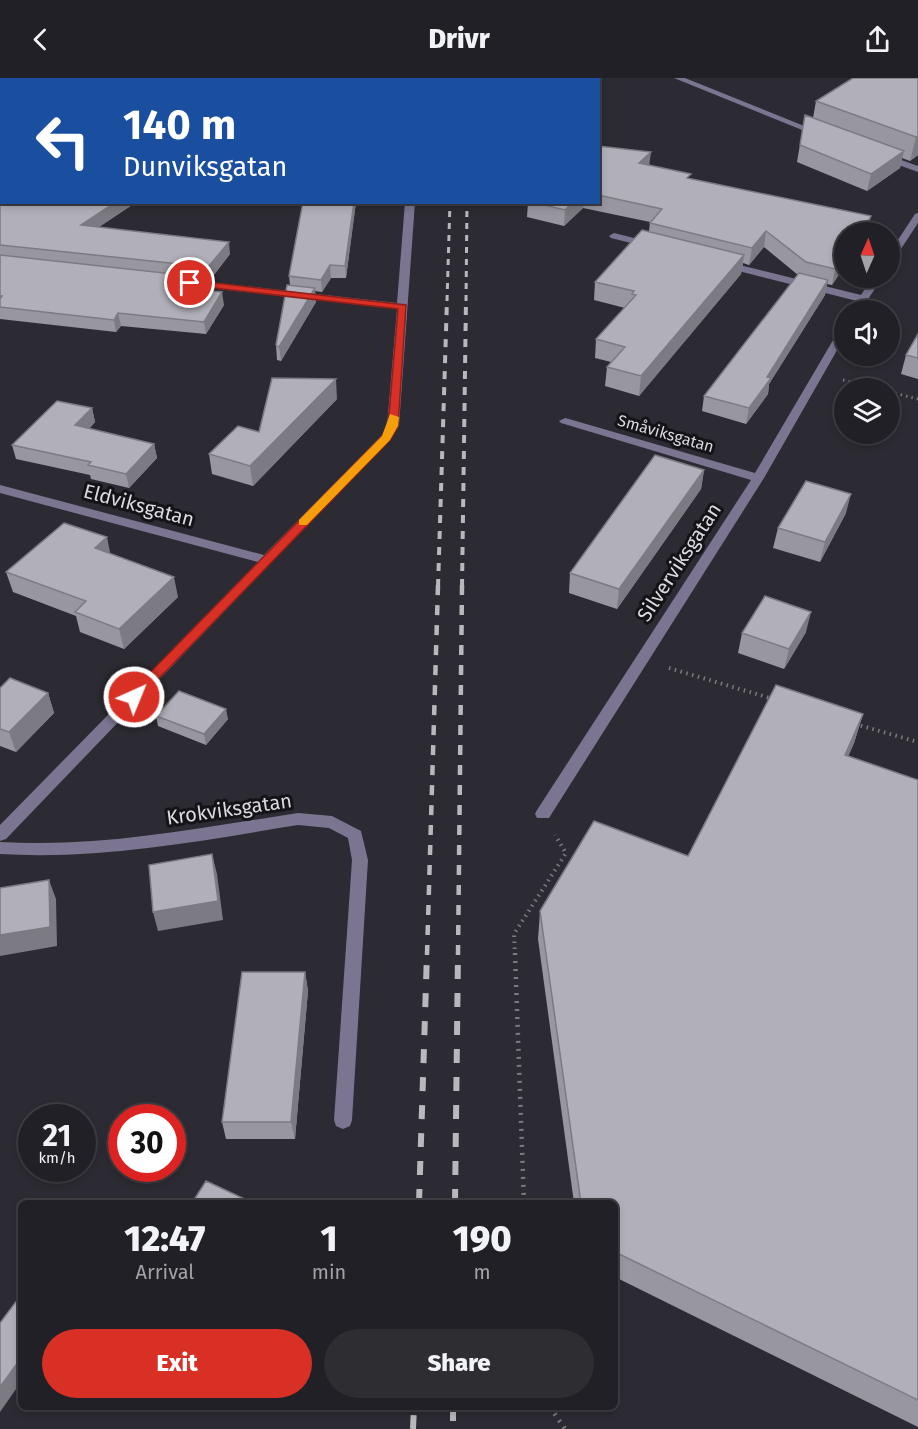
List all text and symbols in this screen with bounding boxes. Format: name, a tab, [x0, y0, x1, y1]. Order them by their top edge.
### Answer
icon: back	[24, 23, 57, 56]
text: Drivr	[428, 23, 490, 55]
icon: share	[861, 23, 894, 56]
text: 140 m	[123, 100, 236, 150]
icon: left	[24, 102, 102, 180]
text: Dunviksgatan	[123, 151, 287, 183]
north arrow	[834, 222, 900, 288]
map controls	[834, 222, 900, 444]
pin	[164, 257, 215, 308]
icon: arrive	[173, 266, 206, 299]
button: sound	[834, 300, 900, 366]
button: layers	[834, 378, 900, 444]
street label: Småviksgatan	[615, 411, 716, 456]
street label: Eldviksgatan	[81, 479, 197, 531]
street label: Silverviksgatan	[632, 498, 726, 626]
position arrow	[102, 665, 166, 729]
street label: Krokviksgatan	[165, 788, 293, 830]
speed limit sign: 30	[108, 1104, 186, 1182]
text: 21	[43, 1118, 71, 1154]
text: km/h	[38, 1149, 76, 1167]
text: 12:47	[124, 1217, 205, 1261]
text: 1	[321, 1217, 338, 1261]
text: 190	[453, 1217, 512, 1261]
text: Arrival	[136, 1260, 194, 1284]
text: min	[312, 1260, 346, 1284]
text: m	[474, 1260, 491, 1284]
button: Exit	[42, 1329, 312, 1398]
button: Share	[324, 1329, 594, 1398]

